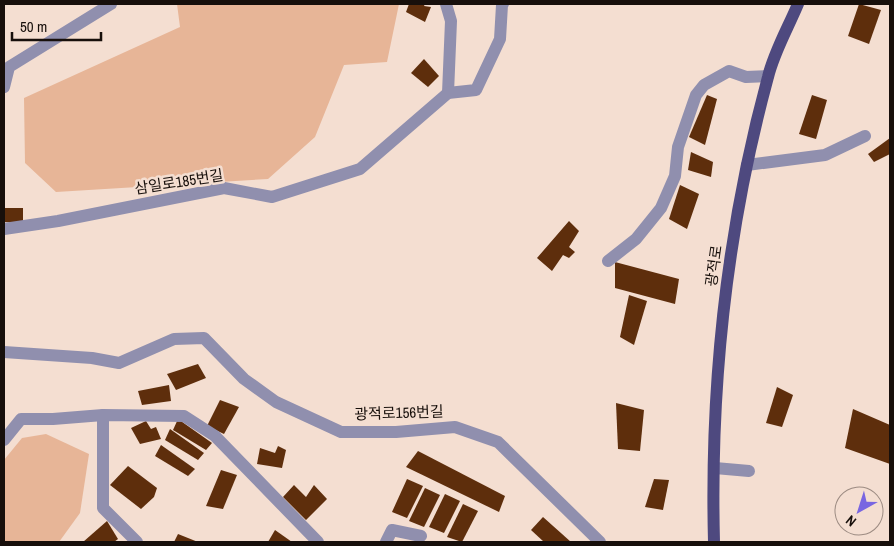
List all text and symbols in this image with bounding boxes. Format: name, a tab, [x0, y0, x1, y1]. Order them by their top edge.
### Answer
scale bar	[12, 10, 101, 42]
text: 50 m	[20, 16, 47, 37]
street label: 삼일로185번길	[133, 164, 225, 199]
street label: 광적로	[700, 244, 727, 288]
street label: 광적로156번길	[354, 400, 444, 425]
north arrow	[834, 486, 884, 536]
text: N	[842, 511, 860, 531]

